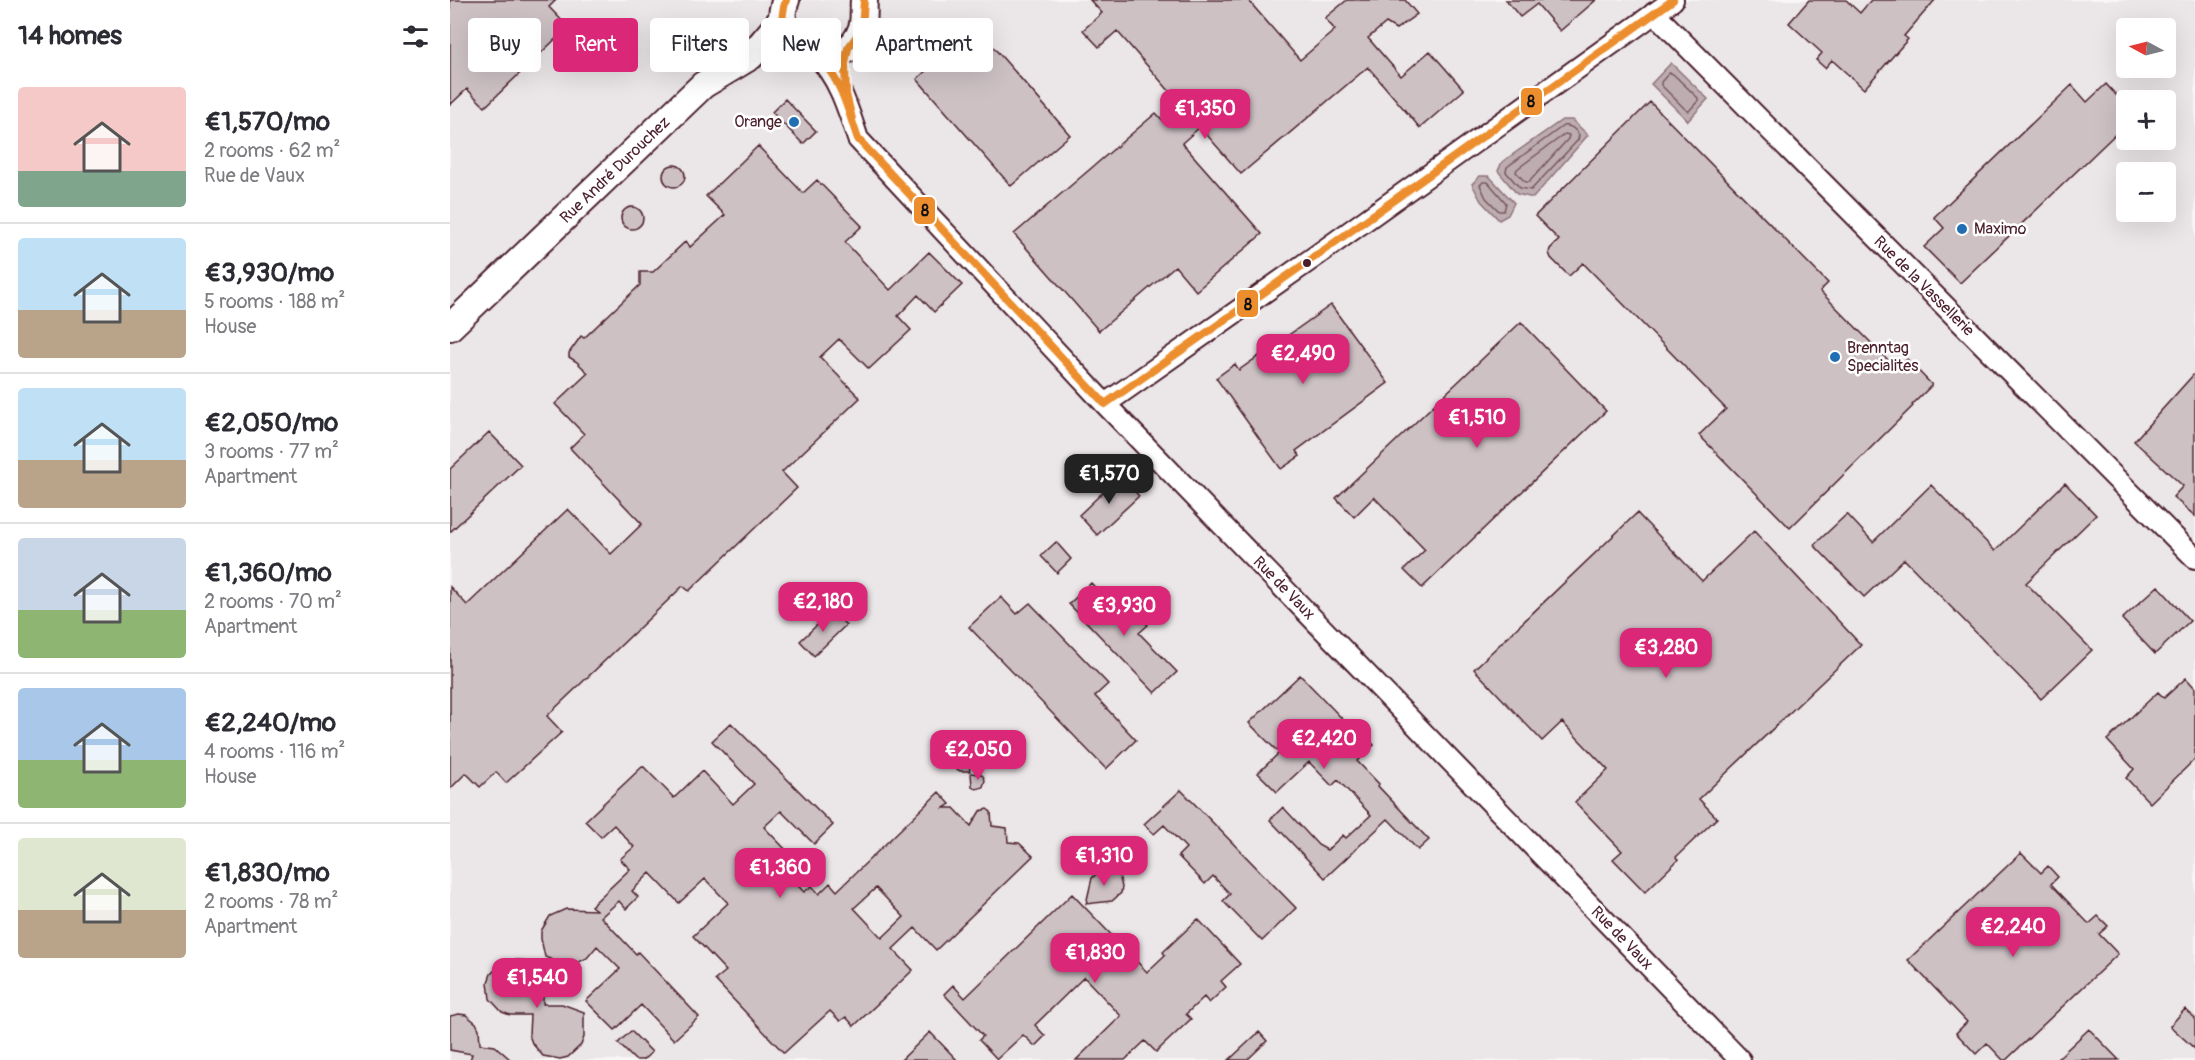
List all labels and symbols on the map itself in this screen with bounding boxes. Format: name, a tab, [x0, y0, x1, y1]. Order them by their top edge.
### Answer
north arrow	[2116, 18, 2176, 78]
line badge: 8	[1520, 87, 1543, 116]
pin: €1,350	[1156, 89, 1254, 140]
text: 8	[1527, 92, 1535, 112]
street label: Rue André Durouchez	[556, 112, 674, 228]
place label: Orange	[734, 112, 782, 132]
marker: Orange	[787, 115, 801, 129]
line badge: 8	[913, 196, 936, 225]
text: 8	[921, 201, 929, 221]
place label: Maximo	[1974, 219, 2027, 239]
marker: Maximo	[1955, 222, 1969, 236]
street label: Rue de la Vassellerie	[1870, 232, 1978, 340]
unlabelled marker	[1301, 257, 1313, 269]
line badge: 8	[1236, 289, 1259, 318]
text: 8	[1244, 295, 1252, 315]
pin: €2,490	[1254, 334, 1352, 385]
place label: Brenntag Specialites	[1847, 338, 1918, 376]
marker: Brenntag Specialites	[1828, 350, 1842, 364]
pin: €1,510	[1428, 398, 1526, 449]
pin: €1,570	[1060, 454, 1158, 505]
street label: Rue de Vaux	[1249, 552, 1319, 624]
pin: €2,180	[774, 582, 872, 633]
pin: €3,930	[1075, 586, 1173, 637]
pin: €3,280	[1617, 628, 1715, 679]
pin: €2,420	[1275, 719, 1373, 770]
pin: €2,050	[929, 730, 1027, 781]
pin: €1,310	[1055, 836, 1153, 887]
pin: €1,360	[731, 848, 829, 899]
street label: Rue de Vaux	[1587, 902, 1657, 974]
pin: €2,240	[1964, 907, 2062, 958]
pin: €1,830	[1046, 933, 1144, 984]
pin: €1,540	[488, 958, 586, 1009]

